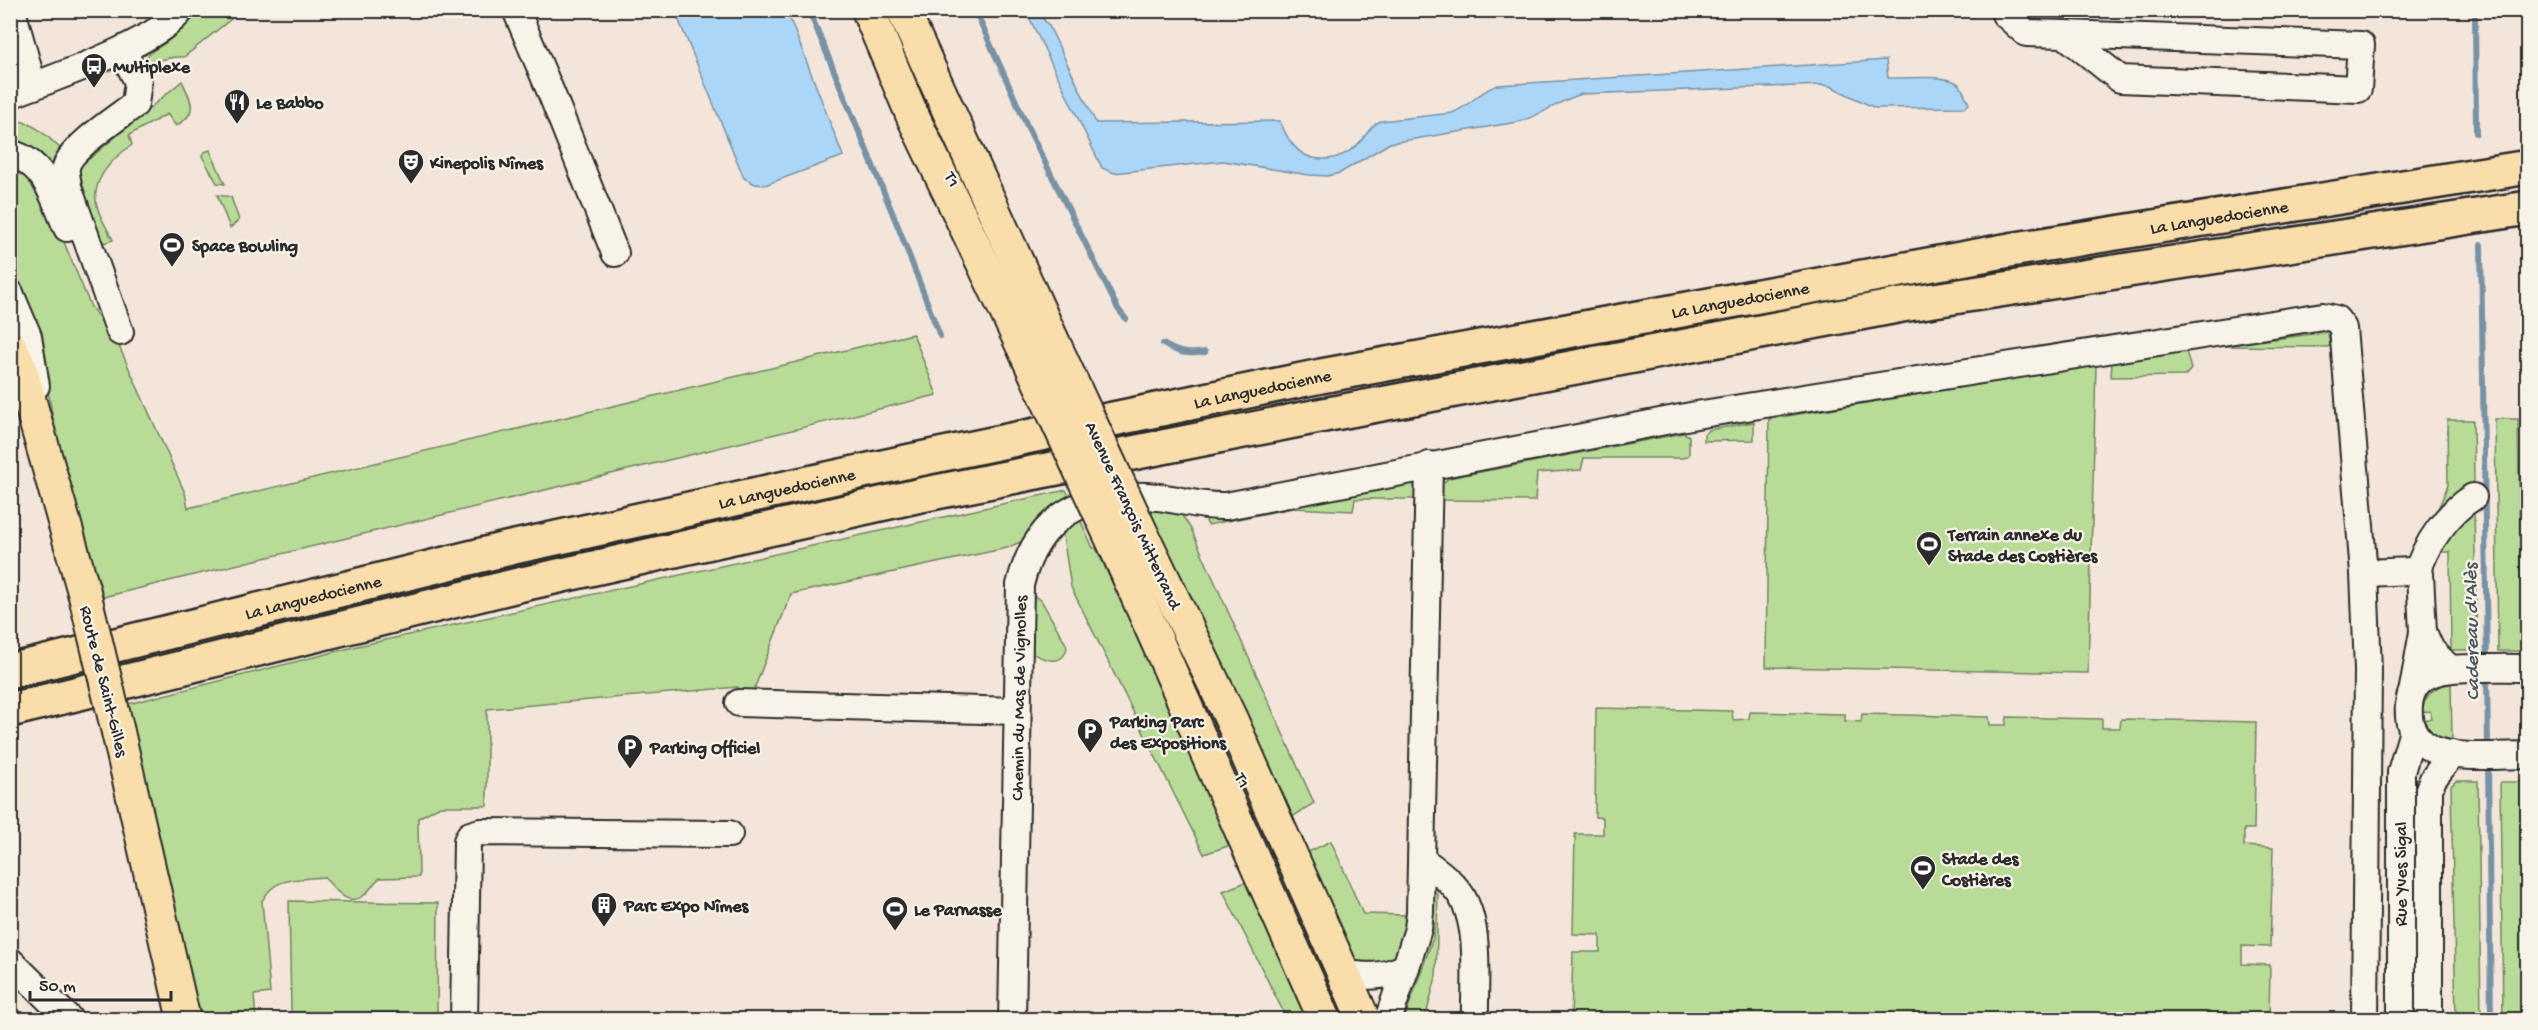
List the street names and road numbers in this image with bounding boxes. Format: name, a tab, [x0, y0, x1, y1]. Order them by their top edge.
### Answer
street label: T1	[938, 168, 963, 191]
street label: La Languedocienne	[2149, 197, 2291, 240]
street label: La Languedocienne	[1670, 279, 1812, 325]
street label: La Languedocienne	[1192, 366, 1334, 415]
street label: Avenue François Mitterrand	[1079, 419, 1185, 615]
street label: La Languedocienne	[717, 465, 858, 515]
street label: La Languedocienne	[243, 572, 385, 626]
street label: Chemin du Mas de Vignolles	[1008, 594, 1033, 801]
street label: Route de Saint-Gilles	[74, 604, 132, 761]
street label: T1	[1228, 769, 1253, 792]
street label: Rue Yves Sigal	[2392, 822, 2413, 926]

